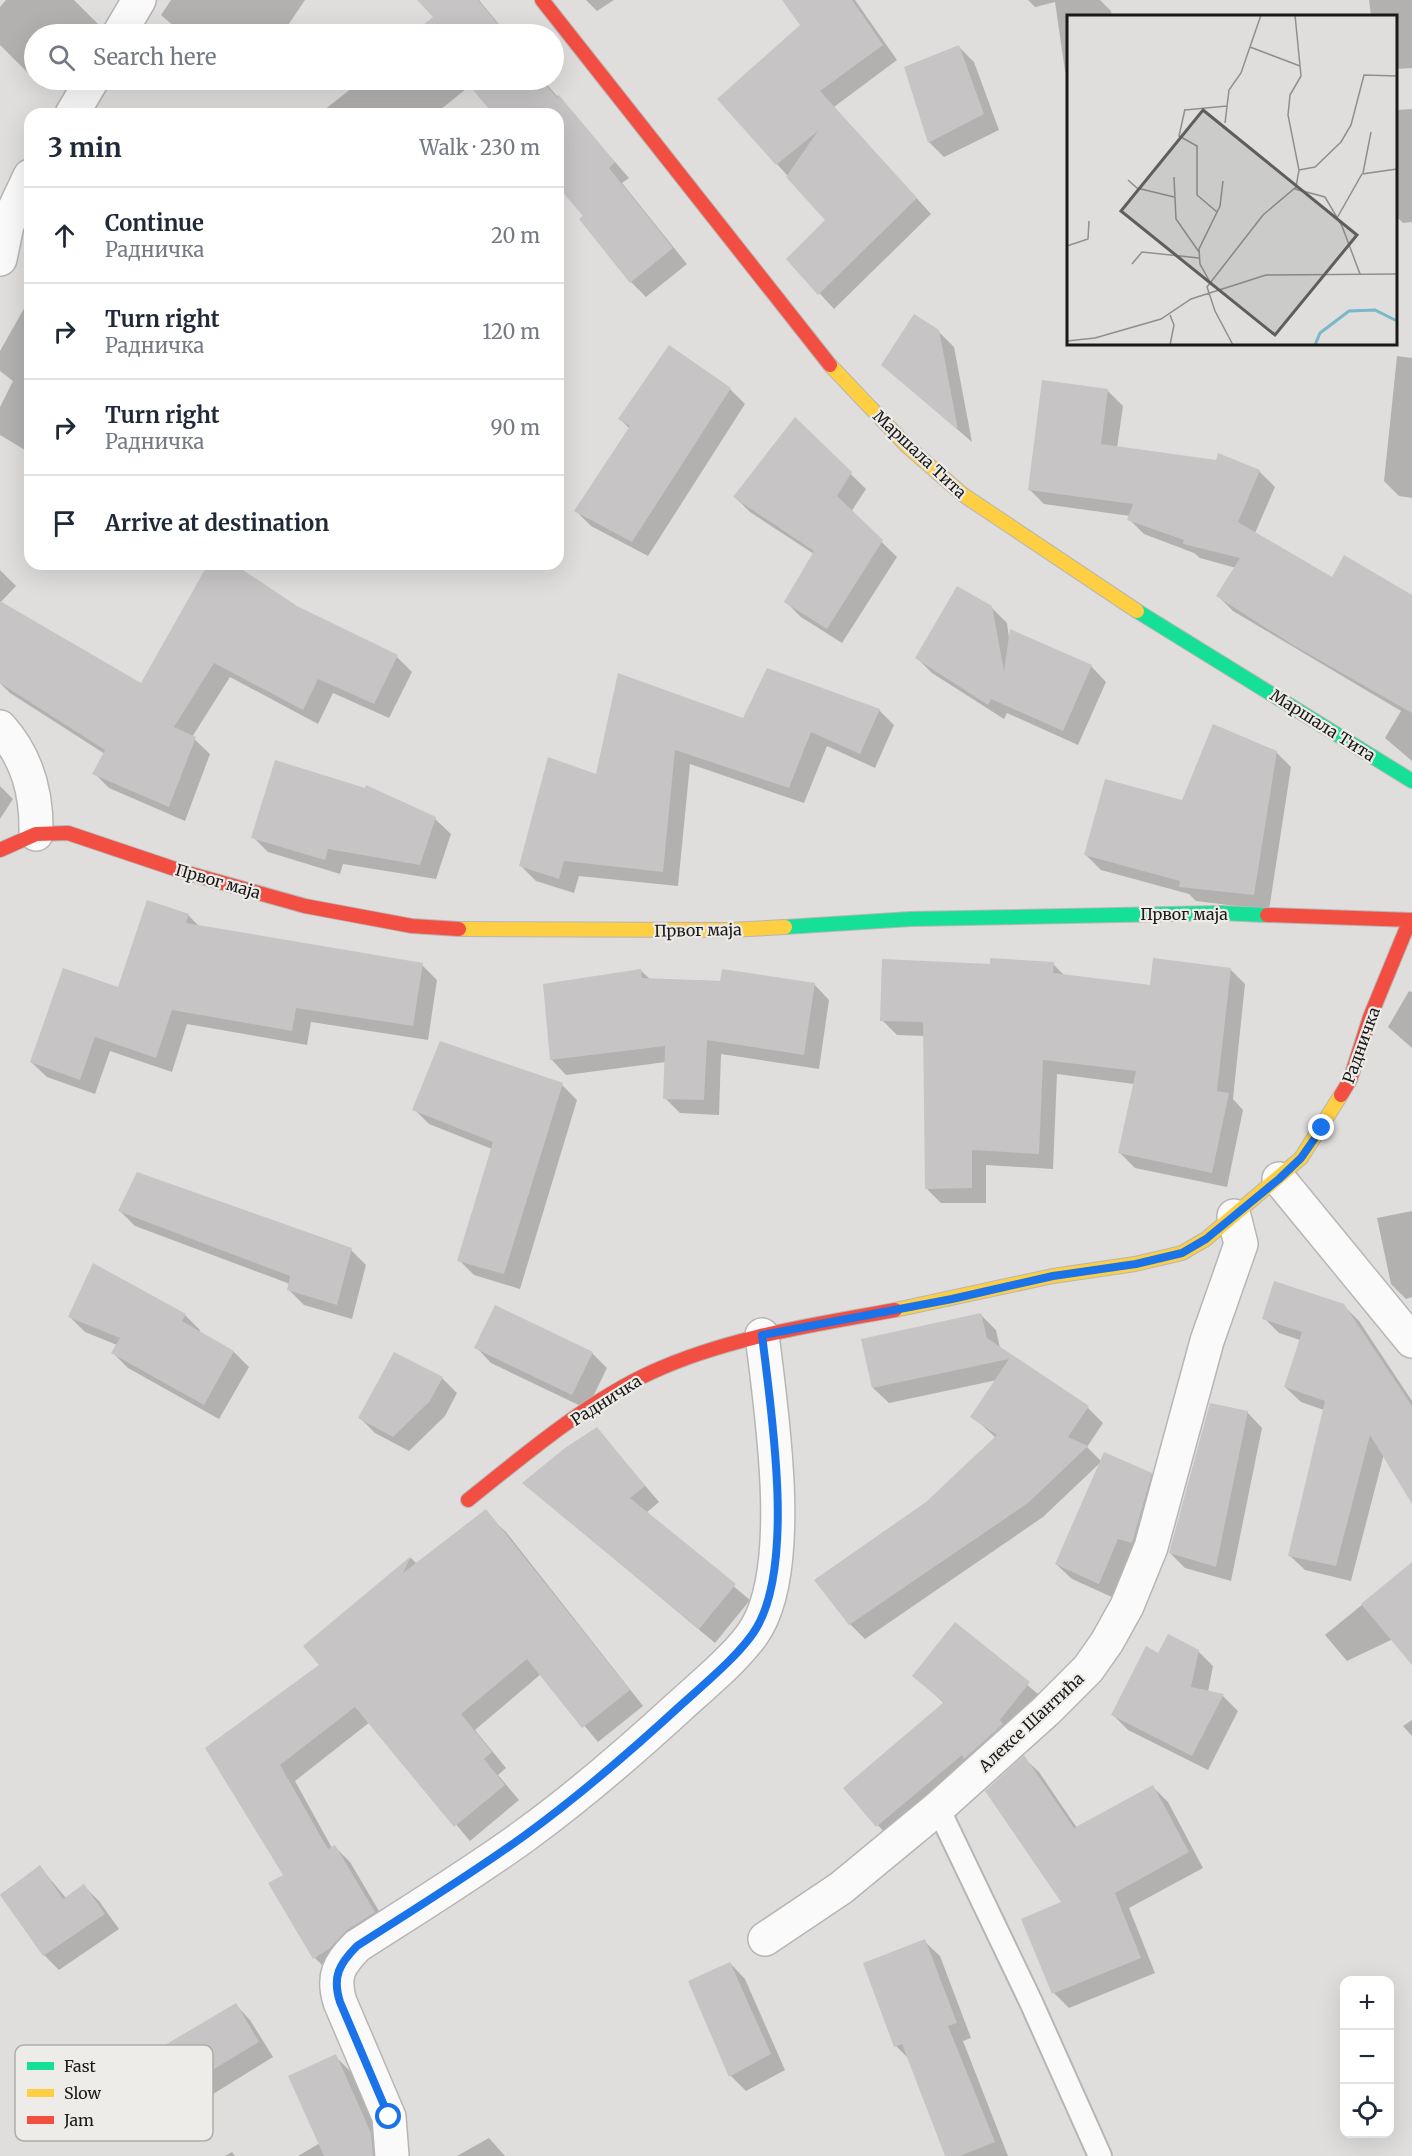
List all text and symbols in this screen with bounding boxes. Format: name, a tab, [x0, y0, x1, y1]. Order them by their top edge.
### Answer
inset map	[1067, 15, 1397, 345]
search box	[24, 24, 564, 90]
icon: search	[45, 41, 78, 74]
text: Search here	[93, 43, 216, 71]
text: 3 min	[48, 131, 122, 164]
text: Walk · 230 m	[420, 135, 540, 160]
text: Continue	[105, 209, 204, 237]
icon: ahead	[48, 219, 81, 252]
text: 20 m	[491, 223, 540, 248]
text: Радничка	[105, 237, 204, 262]
text: Turn right	[105, 305, 219, 333]
icon: right	[48, 315, 81, 348]
text: 120 m	[482, 319, 540, 344]
text: Радничка	[105, 333, 204, 358]
text: Turn right	[105, 401, 219, 429]
street label: Маршала Тита	[869, 406, 971, 503]
icon: right	[48, 411, 81, 444]
text: 90 m	[490, 415, 540, 440]
text: Радничка	[105, 429, 204, 454]
icon: arrive	[48, 507, 81, 540]
text: Arrive at destination	[105, 509, 329, 537]
street label: Маршала Тита	[1267, 685, 1380, 766]
street label: Првог маја	[173, 859, 263, 903]
street label: Првог маја	[1140, 904, 1228, 924]
street label: Првог маја	[654, 919, 742, 941]
street label: Радничка	[1338, 1004, 1384, 1086]
route end	[1308, 1114, 1334, 1140]
street label: Радничка	[567, 1370, 645, 1430]
street label: Алексе Шантића	[974, 1668, 1088, 1776]
map controls	[1340, 1976, 1394, 2138]
button: +	[1340, 1976, 1394, 2030]
button: −	[1340, 2030, 1394, 2084]
legend	[15, 2045, 213, 2141]
text: Fast	[64, 2056, 97, 2076]
text: Slow	[64, 2083, 102, 2103]
button: locate	[1340, 2084, 1394, 2138]
route start	[375, 2103, 401, 2129]
text: Jam	[63, 2110, 94, 2130]

